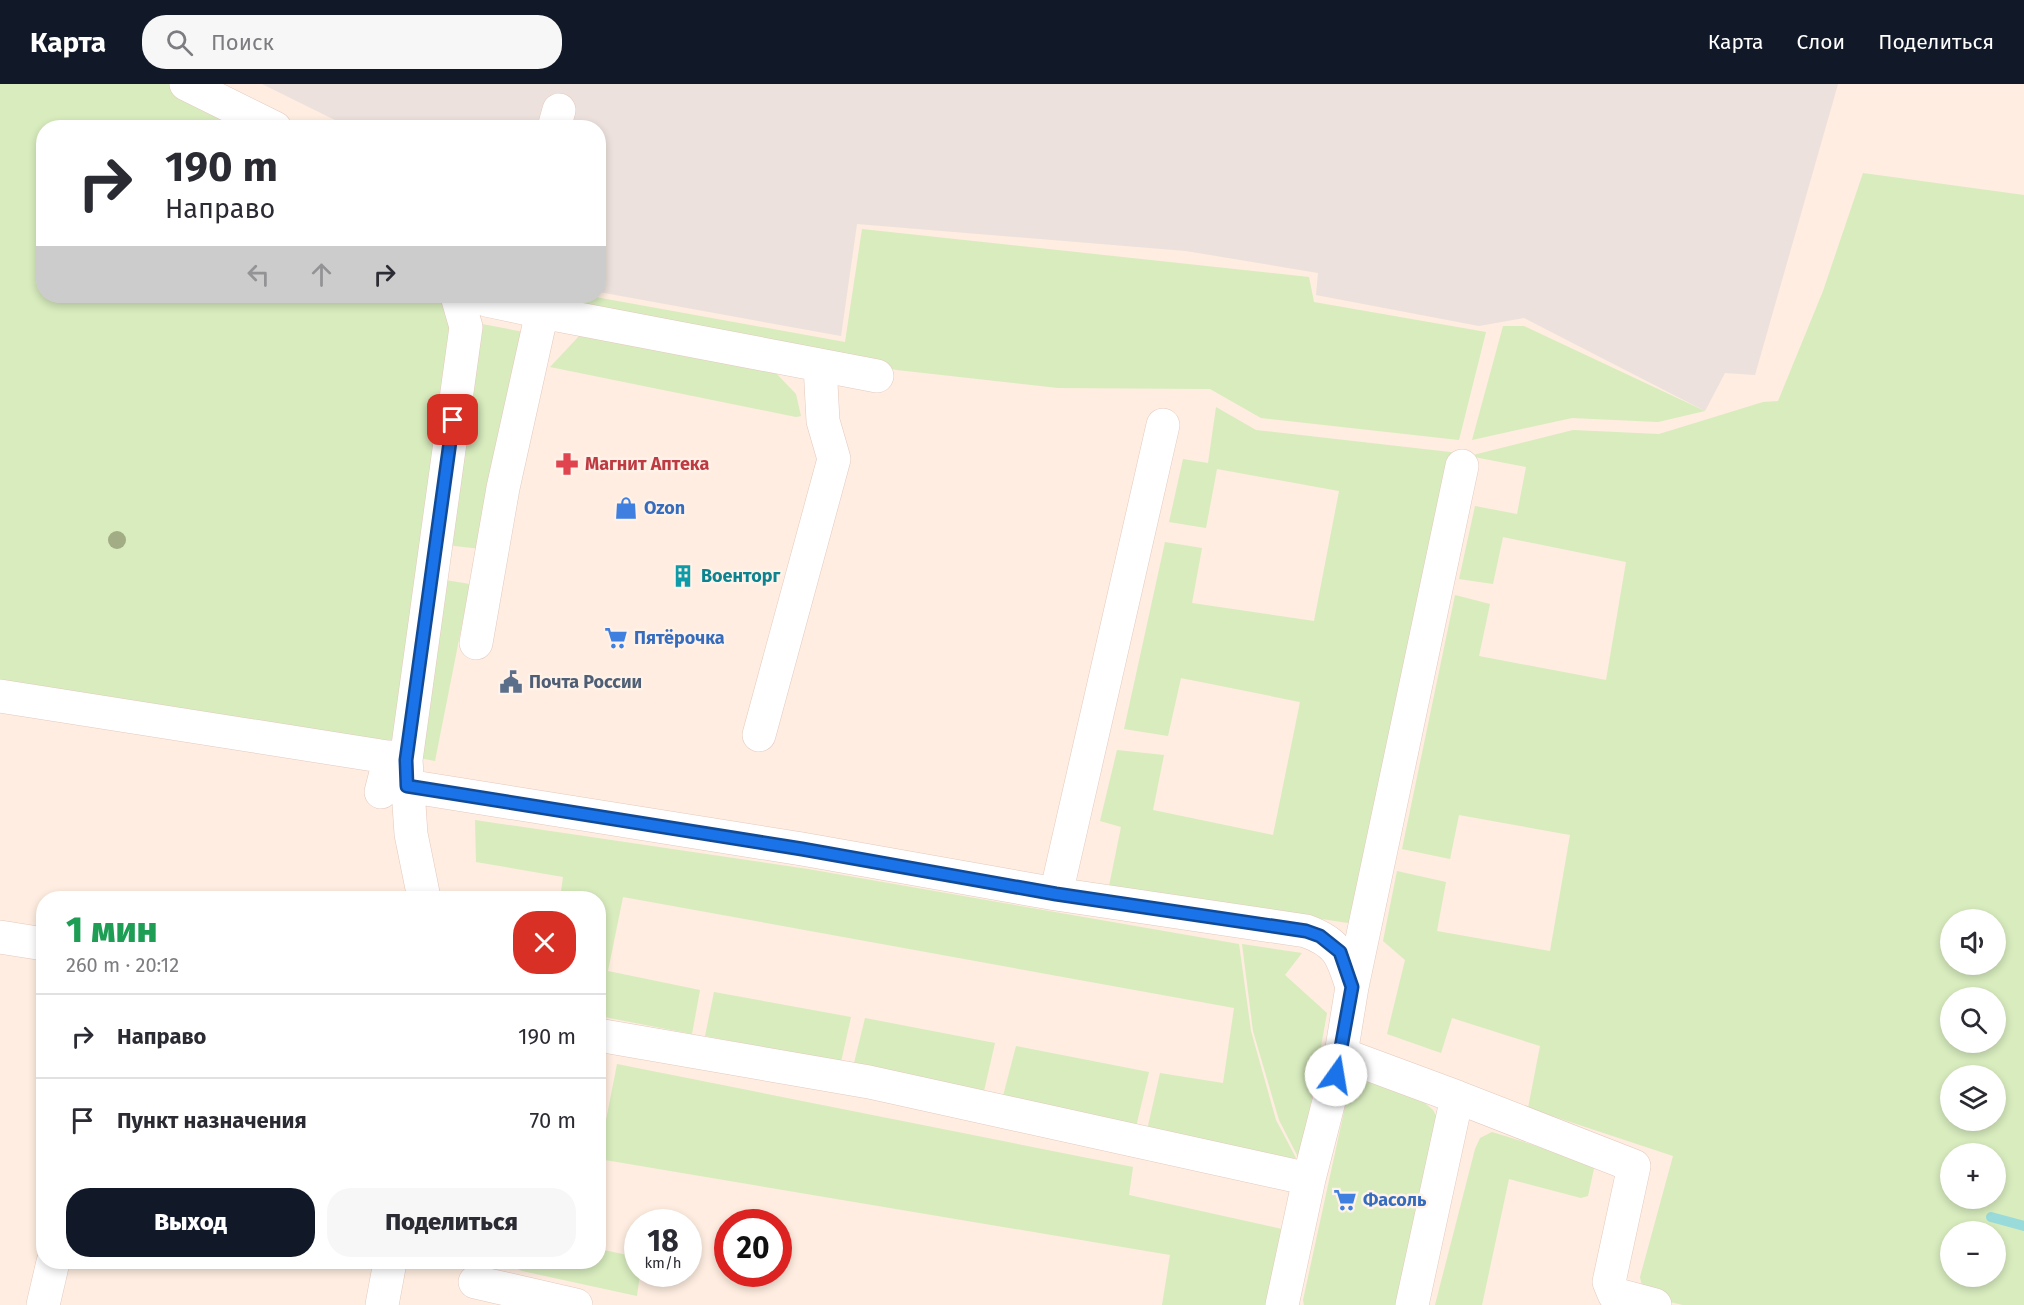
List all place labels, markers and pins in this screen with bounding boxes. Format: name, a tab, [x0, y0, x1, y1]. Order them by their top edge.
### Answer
pin	[427, 394, 478, 445]
pharmacy icon: Магнит Аптека	[554, 451, 580, 477]
place label: Магнит Аптека	[585, 453, 709, 475]
shop icon: Ozon	[613, 495, 639, 521]
place label: Ozon	[644, 497, 685, 519]
building icon: Военторг	[670, 563, 696, 589]
place label: Военторг	[701, 565, 780, 587]
supermarket icon: Пятёрочка	[603, 625, 629, 651]
place label: Пятёрочка	[634, 627, 725, 649]
public building icon: Почта России	[498, 669, 524, 695]
place label: Почта России	[529, 671, 642, 693]
supermarket icon: Фасоль	[1332, 1187, 1358, 1213]
place label: Фасоль	[1363, 1189, 1427, 1211]

